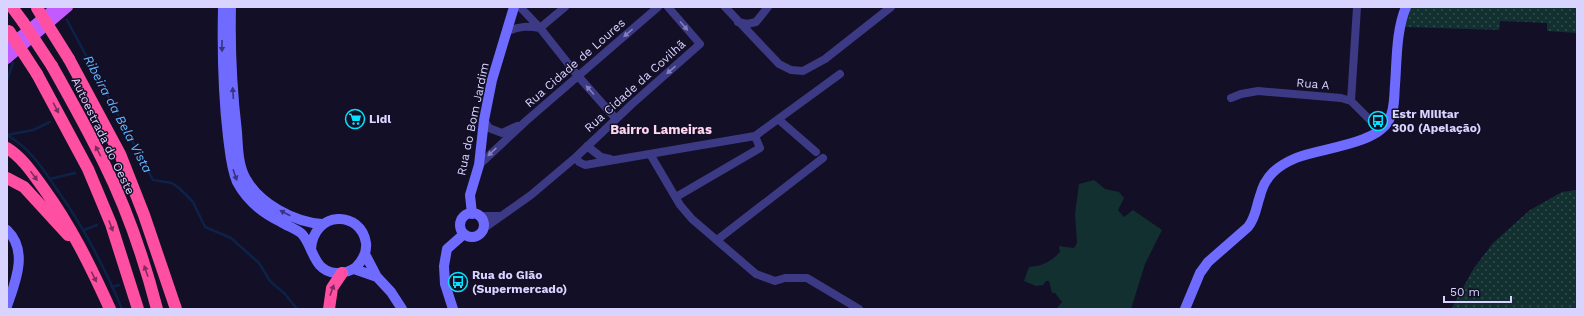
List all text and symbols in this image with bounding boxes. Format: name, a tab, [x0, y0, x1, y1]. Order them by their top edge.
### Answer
street label: Rua Cidade de Loures	[522, 16, 628, 110]
one-way arrow	[680, 20, 689, 31]
one-way arrow	[623, 28, 634, 37]
street label: Rua Cidade da Covilhã	[582, 37, 689, 135]
one-way arrow	[219, 40, 225, 53]
water label: Ribeira da Bela Vista	[81, 53, 155, 175]
street label: Rua do Bom Jardim	[454, 61, 492, 177]
one-way arrow	[666, 65, 676, 75]
street label: Autoestrada do Oeste	[69, 75, 137, 197]
street label: Rua A	[1296, 76, 1330, 92]
one-way arrow	[586, 84, 595, 95]
one-way arrow	[229, 87, 236, 99]
one-way arrow	[52, 102, 59, 114]
place label: Estr Militar 300 (Apelação)	[1392, 107, 1481, 135]
supermarket icon: Lidl	[344, 108, 366, 130]
bus stop icon: Estr Militar 300 (Apelação)	[1367, 110, 1389, 132]
place label: Lidl	[369, 112, 391, 126]
district label: Bairro Lameiras	[610, 122, 712, 137]
one-way arrow	[94, 145, 101, 157]
one-way arrow	[487, 148, 497, 157]
one-way arrow	[232, 169, 238, 181]
one-way arrow	[30, 170, 39, 181]
one-way arrow	[279, 209, 291, 216]
one-way arrow	[109, 220, 115, 232]
one-way arrow	[143, 265, 149, 277]
place label: Rua do Gião (Supermercado)	[472, 268, 567, 296]
bus stop icon: Rua do Gião (Supermercado)	[447, 271, 469, 293]
one-way arrow	[91, 272, 97, 283]
scale bar	[1444, 278, 1511, 304]
one-way arrow	[330, 284, 336, 296]
text: 50 m	[1450, 285, 1480, 299]

